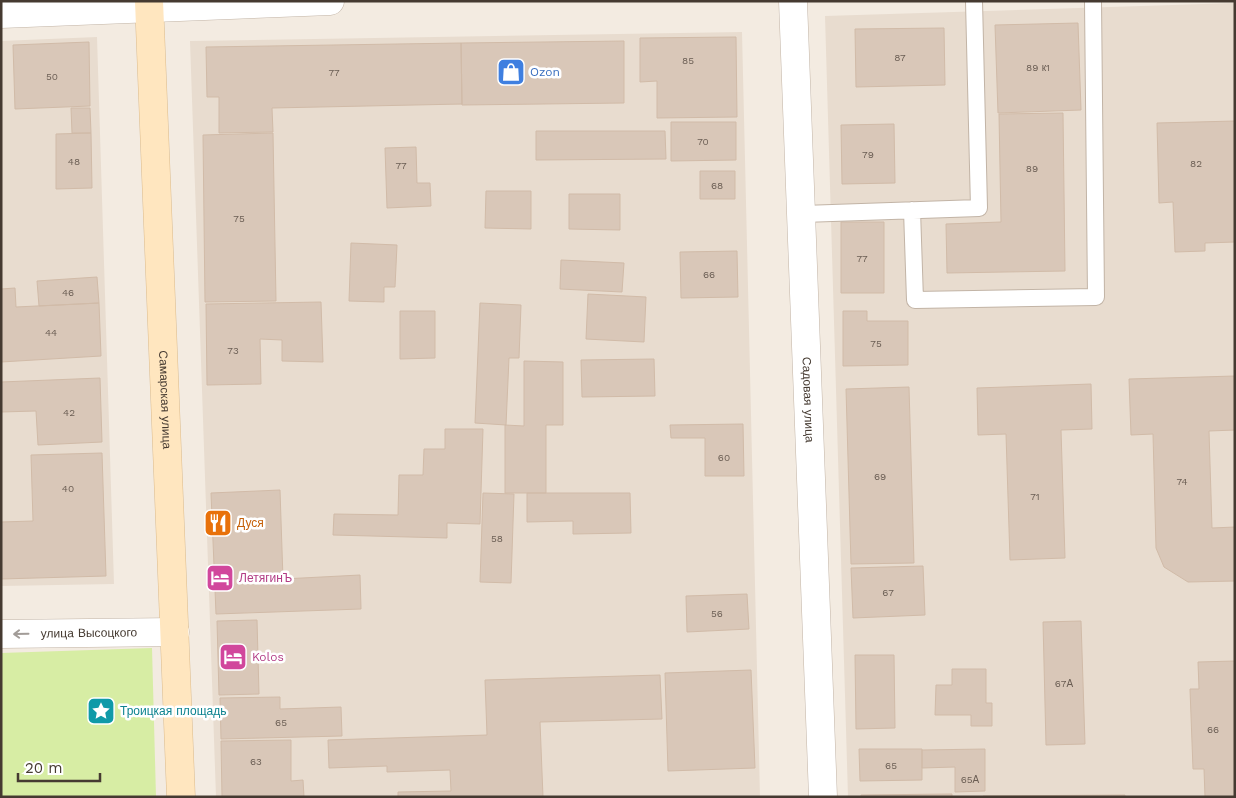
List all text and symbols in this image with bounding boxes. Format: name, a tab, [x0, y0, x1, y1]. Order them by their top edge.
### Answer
house number: 87	[894, 52, 906, 63]
house number: 85	[682, 55, 694, 66]
shop icon: Ozon	[496, 57, 526, 87]
house number: 89 к1	[1026, 62, 1050, 73]
place label: Ozon	[530, 65, 560, 79]
house number: 77	[328, 67, 340, 78]
house number: 50	[46, 71, 58, 82]
house number: 70	[697, 136, 709, 147]
house number: 79	[862, 149, 874, 160]
house number: 48	[68, 156, 80, 167]
house number: 82	[1190, 158, 1202, 169]
house number: 77	[395, 160, 407, 171]
house number: 89	[1026, 163, 1038, 174]
house number: 68	[711, 180, 723, 191]
house number: 75	[233, 213, 245, 224]
house number: 77	[856, 253, 868, 264]
house number: 66	[703, 269, 715, 280]
house number: 46	[62, 287, 74, 298]
house number: 44	[45, 327, 57, 338]
house number: 75	[870, 338, 882, 349]
house number: 73	[227, 345, 239, 356]
street label: Самарская улица	[156, 350, 174, 450]
street label: Садовая улица	[799, 357, 817, 443]
house number: 42	[63, 407, 75, 418]
house number: 60	[718, 452, 730, 463]
house number: 69	[874, 471, 886, 482]
house number: 74	[1176, 476, 1188, 487]
house number: 40	[62, 483, 74, 494]
house number: 71	[1030, 491, 1040, 502]
restaurant icon: Дуся	[203, 508, 233, 538]
place label: Дуся	[237, 516, 264, 530]
house number: 58	[491, 533, 503, 544]
hotel icon: ЛетягинЪ	[205, 563, 235, 593]
place label: ЛетягинЪ	[239, 571, 292, 585]
house number: 67	[882, 587, 894, 598]
house number: 56	[711, 608, 723, 619]
street label: улица Высоцкого	[41, 625, 138, 641]
one-way arrow	[13, 629, 30, 639]
hotel icon: Kolos	[218, 642, 248, 672]
place label: Kolos	[252, 650, 284, 664]
house number: 67А	[1055, 678, 1073, 689]
place icon: Троицкая площадь	[86, 696, 116, 726]
place label: Троицкая площадь	[120, 704, 226, 718]
house number: 65	[275, 717, 287, 728]
house number: 66	[1207, 724, 1219, 735]
scale bar	[18, 750, 100, 782]
house number: 63	[250, 756, 262, 767]
text: 20 m	[25, 759, 63, 777]
house number: 65	[885, 760, 897, 771]
house number: 65А	[961, 774, 980, 785]

